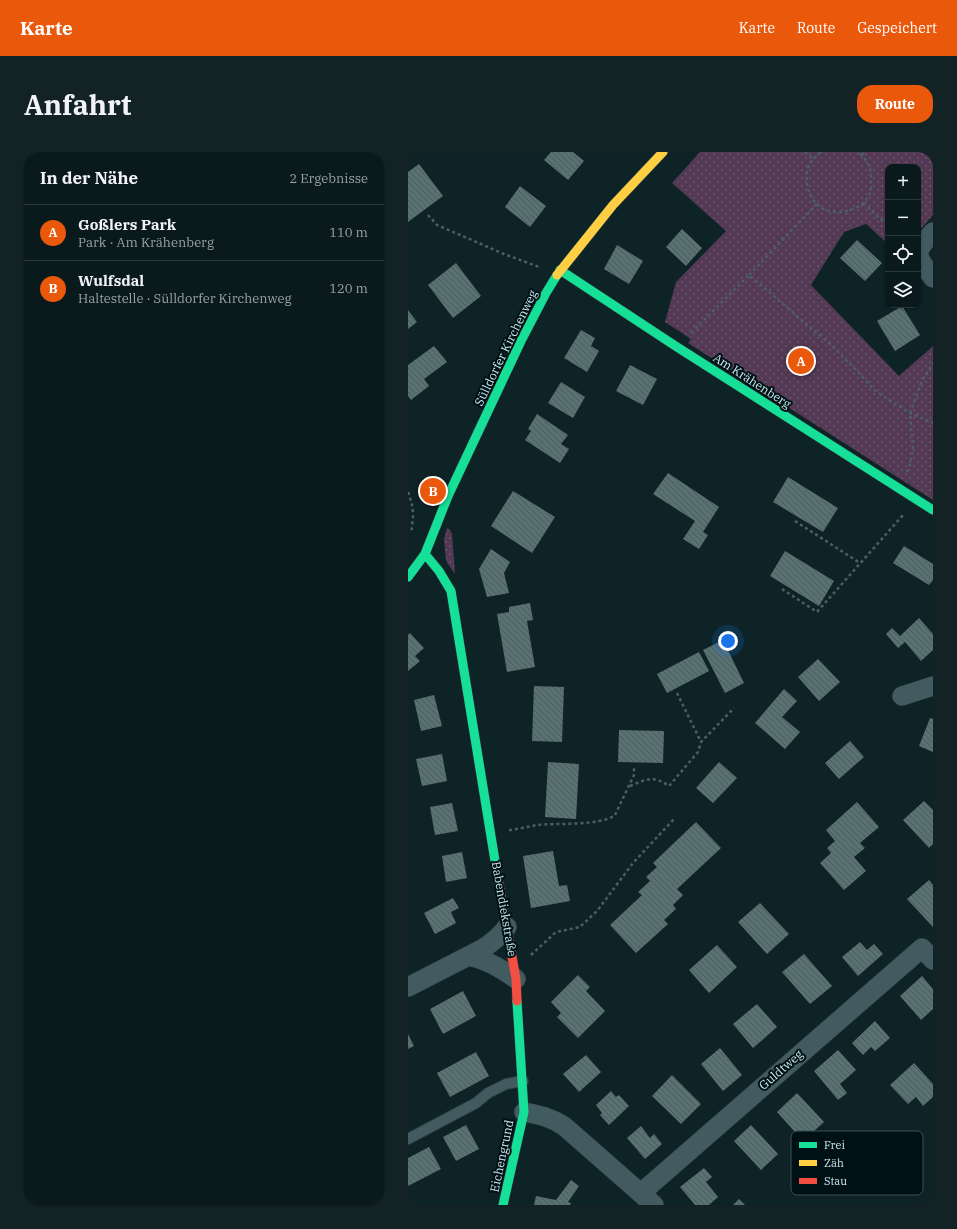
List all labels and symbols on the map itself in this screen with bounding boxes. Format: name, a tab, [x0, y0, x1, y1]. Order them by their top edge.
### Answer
street label: Sülldorfer Kirchenweg	[471, 287, 540, 408]
pin: A	[788, 346, 814, 376]
street label: Am Krähenberg	[711, 350, 794, 412]
pin: B	[420, 476, 446, 506]
your location	[718, 631, 738, 651]
street label: Babendiekstraße	[489, 860, 520, 958]
street label: Guldtweg	[756, 1046, 806, 1093]
street label: Eichengrund	[487, 1118, 517, 1194]
legend	[791, 1131, 923, 1195]
text: Frei	[824, 1138, 845, 1152]
text: Zäh	[824, 1156, 844, 1170]
text: Stau	[824, 1174, 847, 1188]

